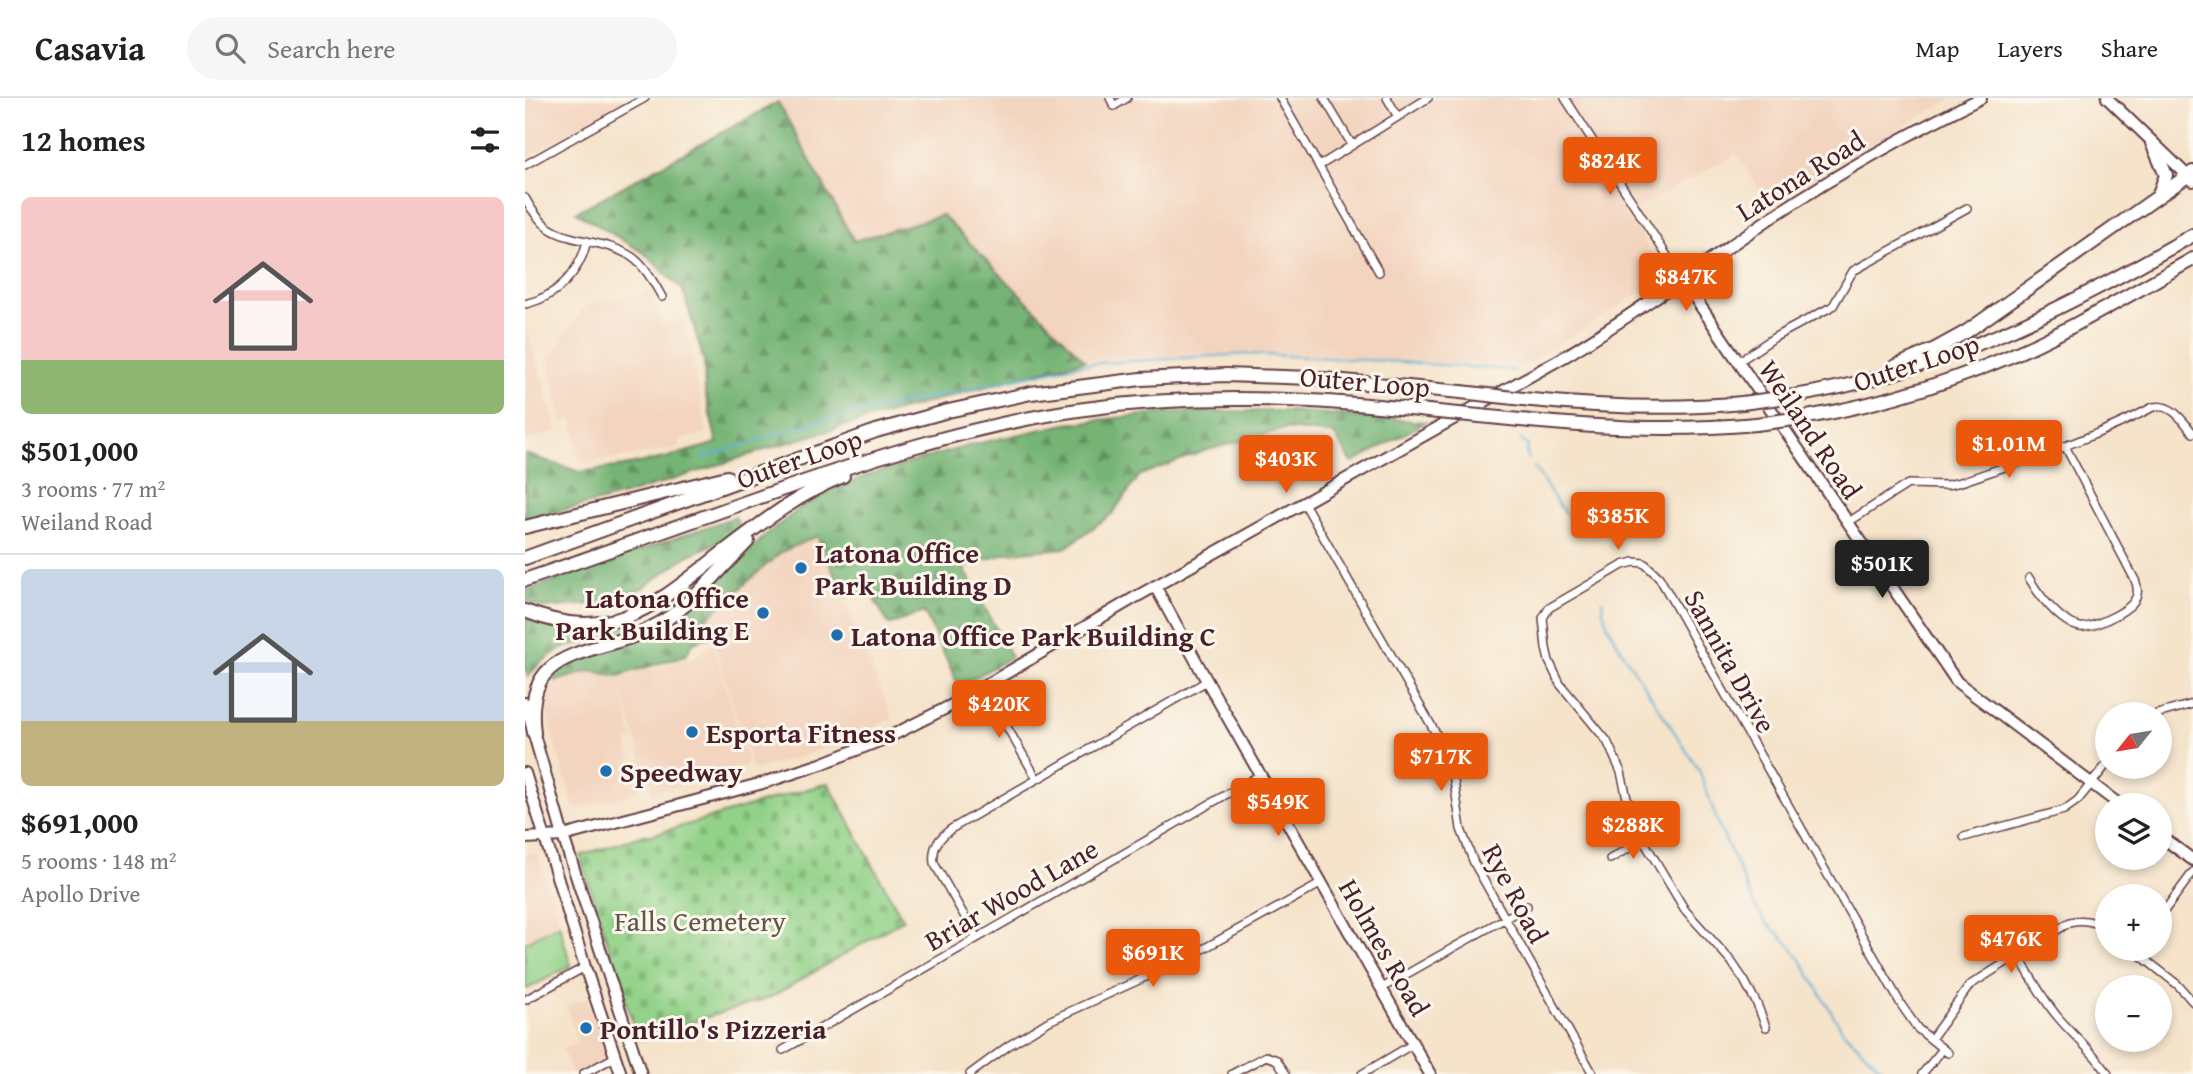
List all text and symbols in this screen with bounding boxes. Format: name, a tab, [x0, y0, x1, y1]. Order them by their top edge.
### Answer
search box	[187, 17, 677, 80]
text: Casavia	[35, 24, 145, 72]
icon: search	[211, 29, 249, 67]
text: Search here	[267, 29, 396, 68]
text: Map	[1916, 31, 1959, 66]
text: Layers	[1997, 31, 2063, 66]
text: Share	[2101, 31, 2158, 66]
text: 12 homes	[21, 118, 146, 162]
street label: Latona Road	[1728, 119, 1872, 231]
icon: filters	[466, 121, 504, 159]
pin: $824K	[1561, 138, 1659, 197]
text: $824K	[1579, 143, 1641, 176]
icon: home	[200, 243, 326, 369]
pin: $847K	[1637, 254, 1735, 313]
text: $847K	[1655, 259, 1717, 292]
street label: Outer Loop	[1848, 322, 1984, 402]
street label: Weiland Road	[1749, 351, 1873, 507]
street label: Outer Loop	[1298, 355, 1432, 407]
street label: Outer Loop	[731, 417, 867, 499]
pin: $1.01M	[1952, 420, 2066, 480]
text: $1.01M	[1972, 426, 2046, 459]
text: $501,000	[21, 428, 138, 472]
pin: $403K	[1237, 436, 1335, 495]
text: $403K	[1255, 441, 1317, 474]
text: 3 rooms · 77 m²	[21, 472, 165, 505]
pin: $385K	[1569, 492, 1667, 552]
text: $385K	[1587, 498, 1649, 531]
text: Weiland Road	[21, 505, 153, 538]
place label: Latona Office Park Building D	[815, 532, 1012, 605]
pin: $501K	[1833, 540, 1931, 600]
text: $501K	[1851, 546, 1913, 579]
marker: Latona Office Park Building D	[793, 560, 809, 576]
place label: Latona Office Park Building E	[555, 577, 749, 650]
street label: Sannita Drive	[1675, 582, 1787, 740]
marker: Latona Office Park Building E	[755, 605, 771, 621]
icon: home	[200, 615, 326, 741]
place label: Latona Office Park Building C	[851, 615, 1216, 656]
marker: Latona Office Park Building C	[829, 627, 845, 643]
pin: $420K	[950, 680, 1048, 740]
text: $420K	[968, 686, 1030, 719]
north arrow	[2095, 702, 2172, 779]
map controls	[2095, 702, 2172, 1052]
place label: Esporta Fitness	[706, 712, 896, 753]
marker: Esporta Fitness	[684, 724, 700, 740]
pin: $717K	[1392, 734, 1490, 793]
text: $717K	[1410, 739, 1472, 772]
place label: Speedway	[620, 751, 743, 792]
marker: Speedway	[598, 763, 614, 779]
pin: $549K	[1229, 778, 1327, 838]
text: $549K	[1247, 784, 1309, 817]
button: layers	[2095, 793, 2172, 870]
text: $691,000	[21, 800, 138, 844]
pin: $288K	[1584, 802, 1682, 861]
text: $288K	[1602, 807, 1664, 840]
street label: Briar Wood Lane	[917, 828, 1105, 960]
street label: Rye Road	[1473, 836, 1559, 950]
text: 5 rooms · 148 m²	[21, 844, 176, 877]
street label: Holmes Road	[1329, 871, 1441, 1023]
text: Apollo Drive	[21, 877, 140, 910]
button: +	[2095, 884, 2172, 961]
park label: Falls Cemetery	[614, 900, 786, 941]
pin: $476K	[1962, 916, 2060, 975]
text: $476K	[1980, 921, 2042, 954]
pin: $691K	[1104, 930, 1202, 989]
text: $691K	[1122, 935, 1184, 968]
button: −	[2095, 975, 2172, 1052]
place label: Pontillo's Pizzeria	[600, 1008, 827, 1049]
marker: Pontillo's Pizzeria	[578, 1020, 594, 1036]

